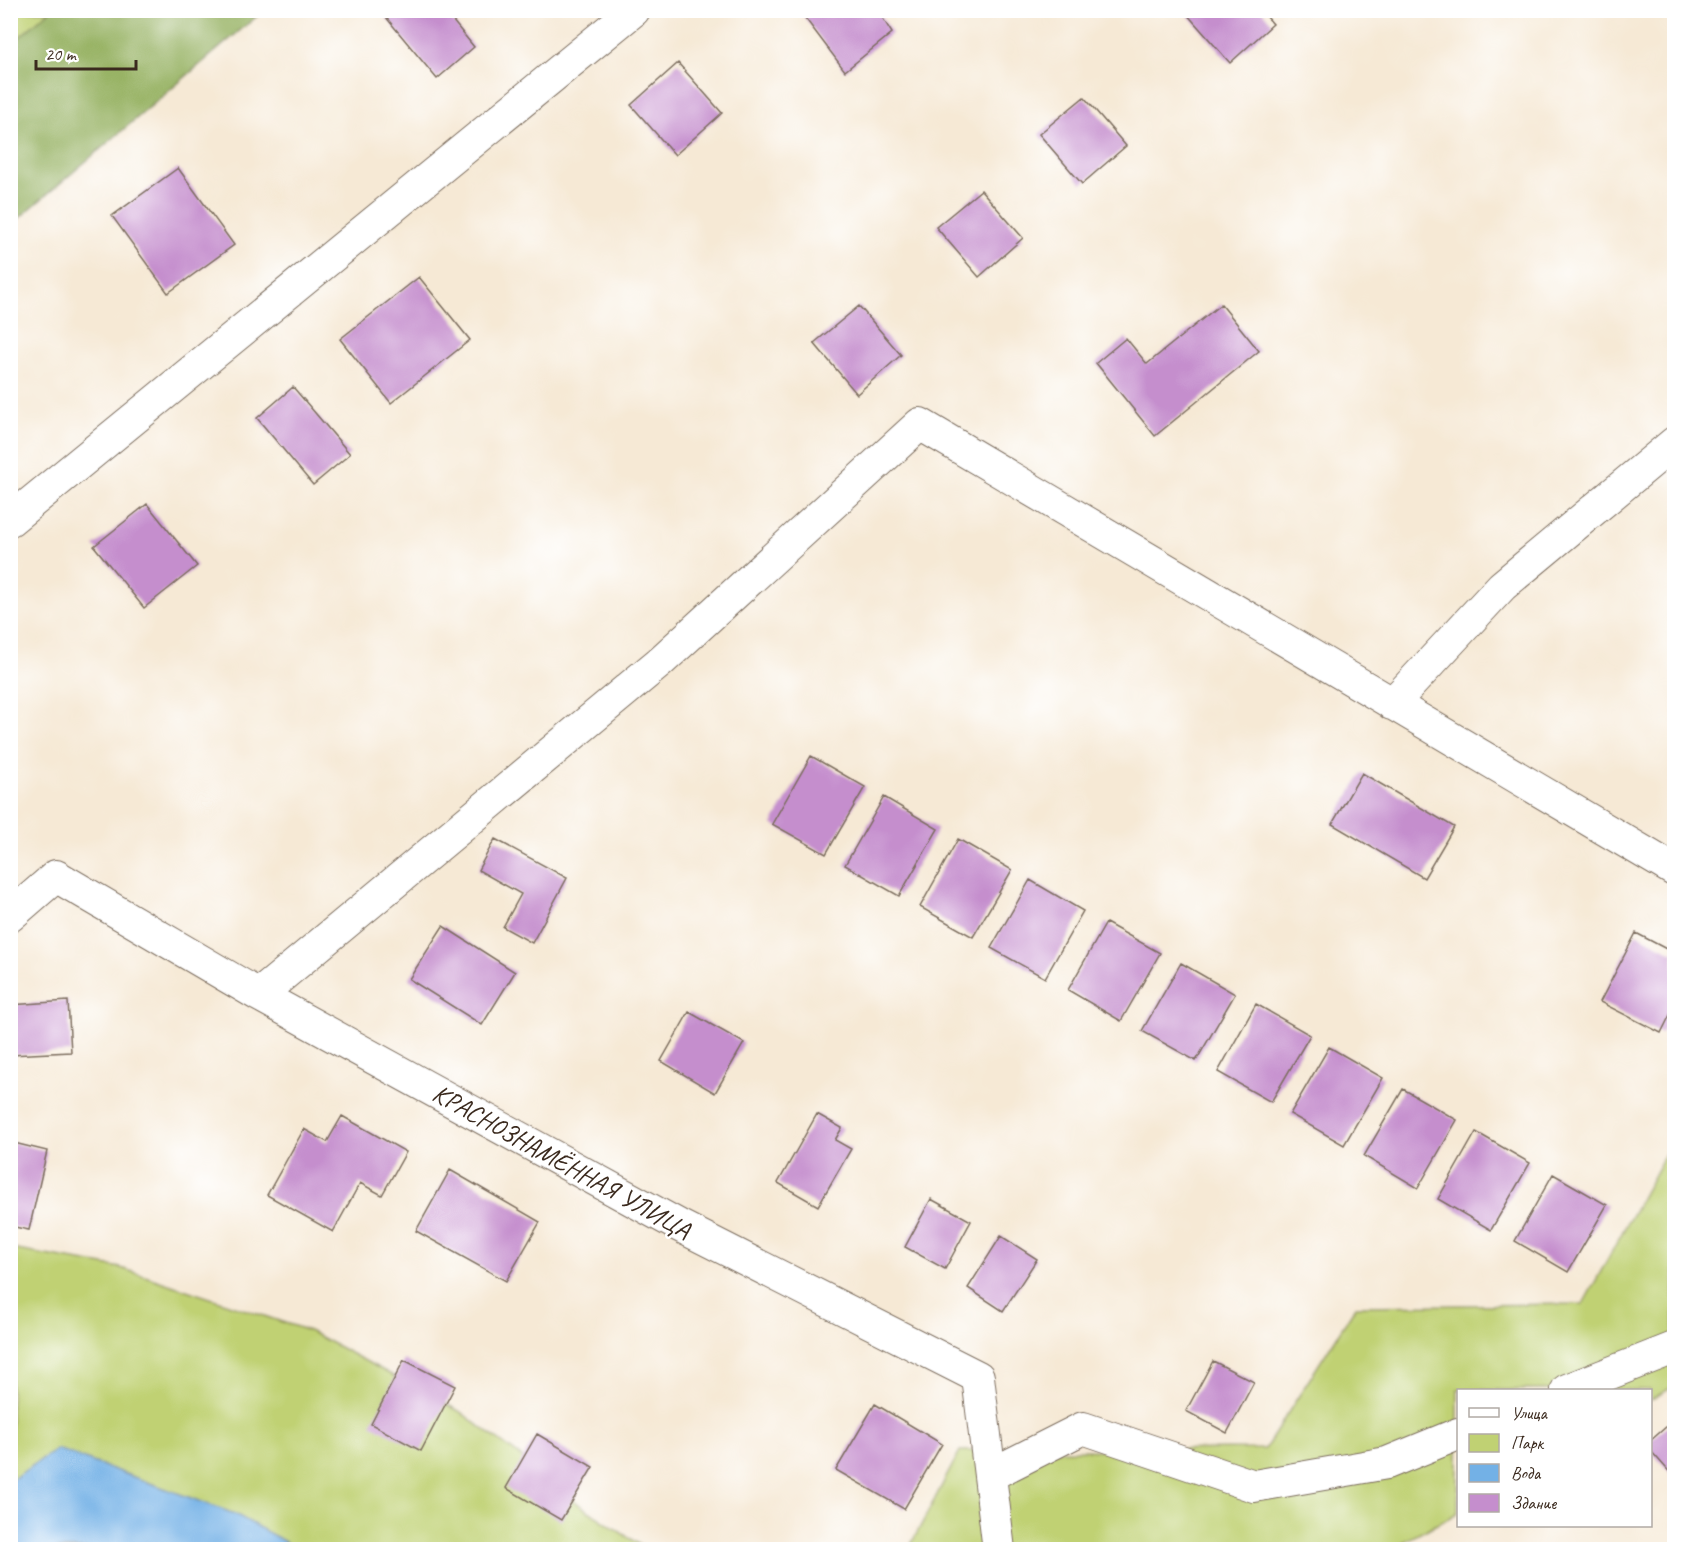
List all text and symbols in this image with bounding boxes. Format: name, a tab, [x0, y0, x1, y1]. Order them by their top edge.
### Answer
scale bar	[36, 33, 136, 71]
text: 20 m	[45, 43, 78, 65]
street label: КРАСНОЗНАМЁННАЯ УЛИЦА	[427, 1077, 697, 1247]
legend	[1457, 1389, 1652, 1527]
text: Улица	[1511, 1402, 1548, 1424]
text: Парк	[1511, 1432, 1545, 1454]
text: Вода	[1511, 1462, 1542, 1484]
text: Здание	[1511, 1492, 1557, 1514]

